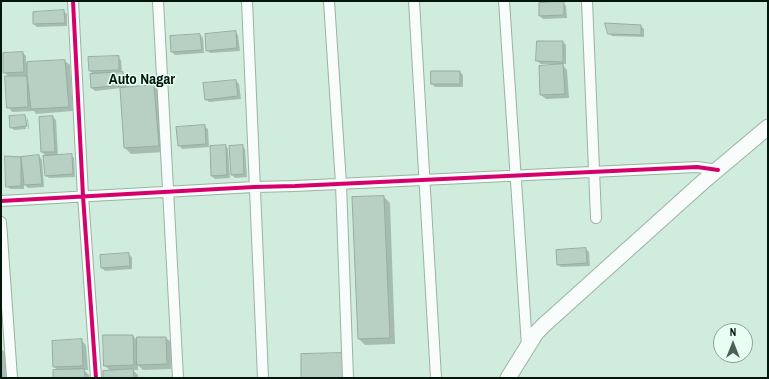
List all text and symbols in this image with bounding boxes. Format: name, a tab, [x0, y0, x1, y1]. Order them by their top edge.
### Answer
district label: Auto Nagar	[109, 71, 175, 89]
north arrow	[713, 323, 753, 363]
text: N	[730, 325, 736, 339]

